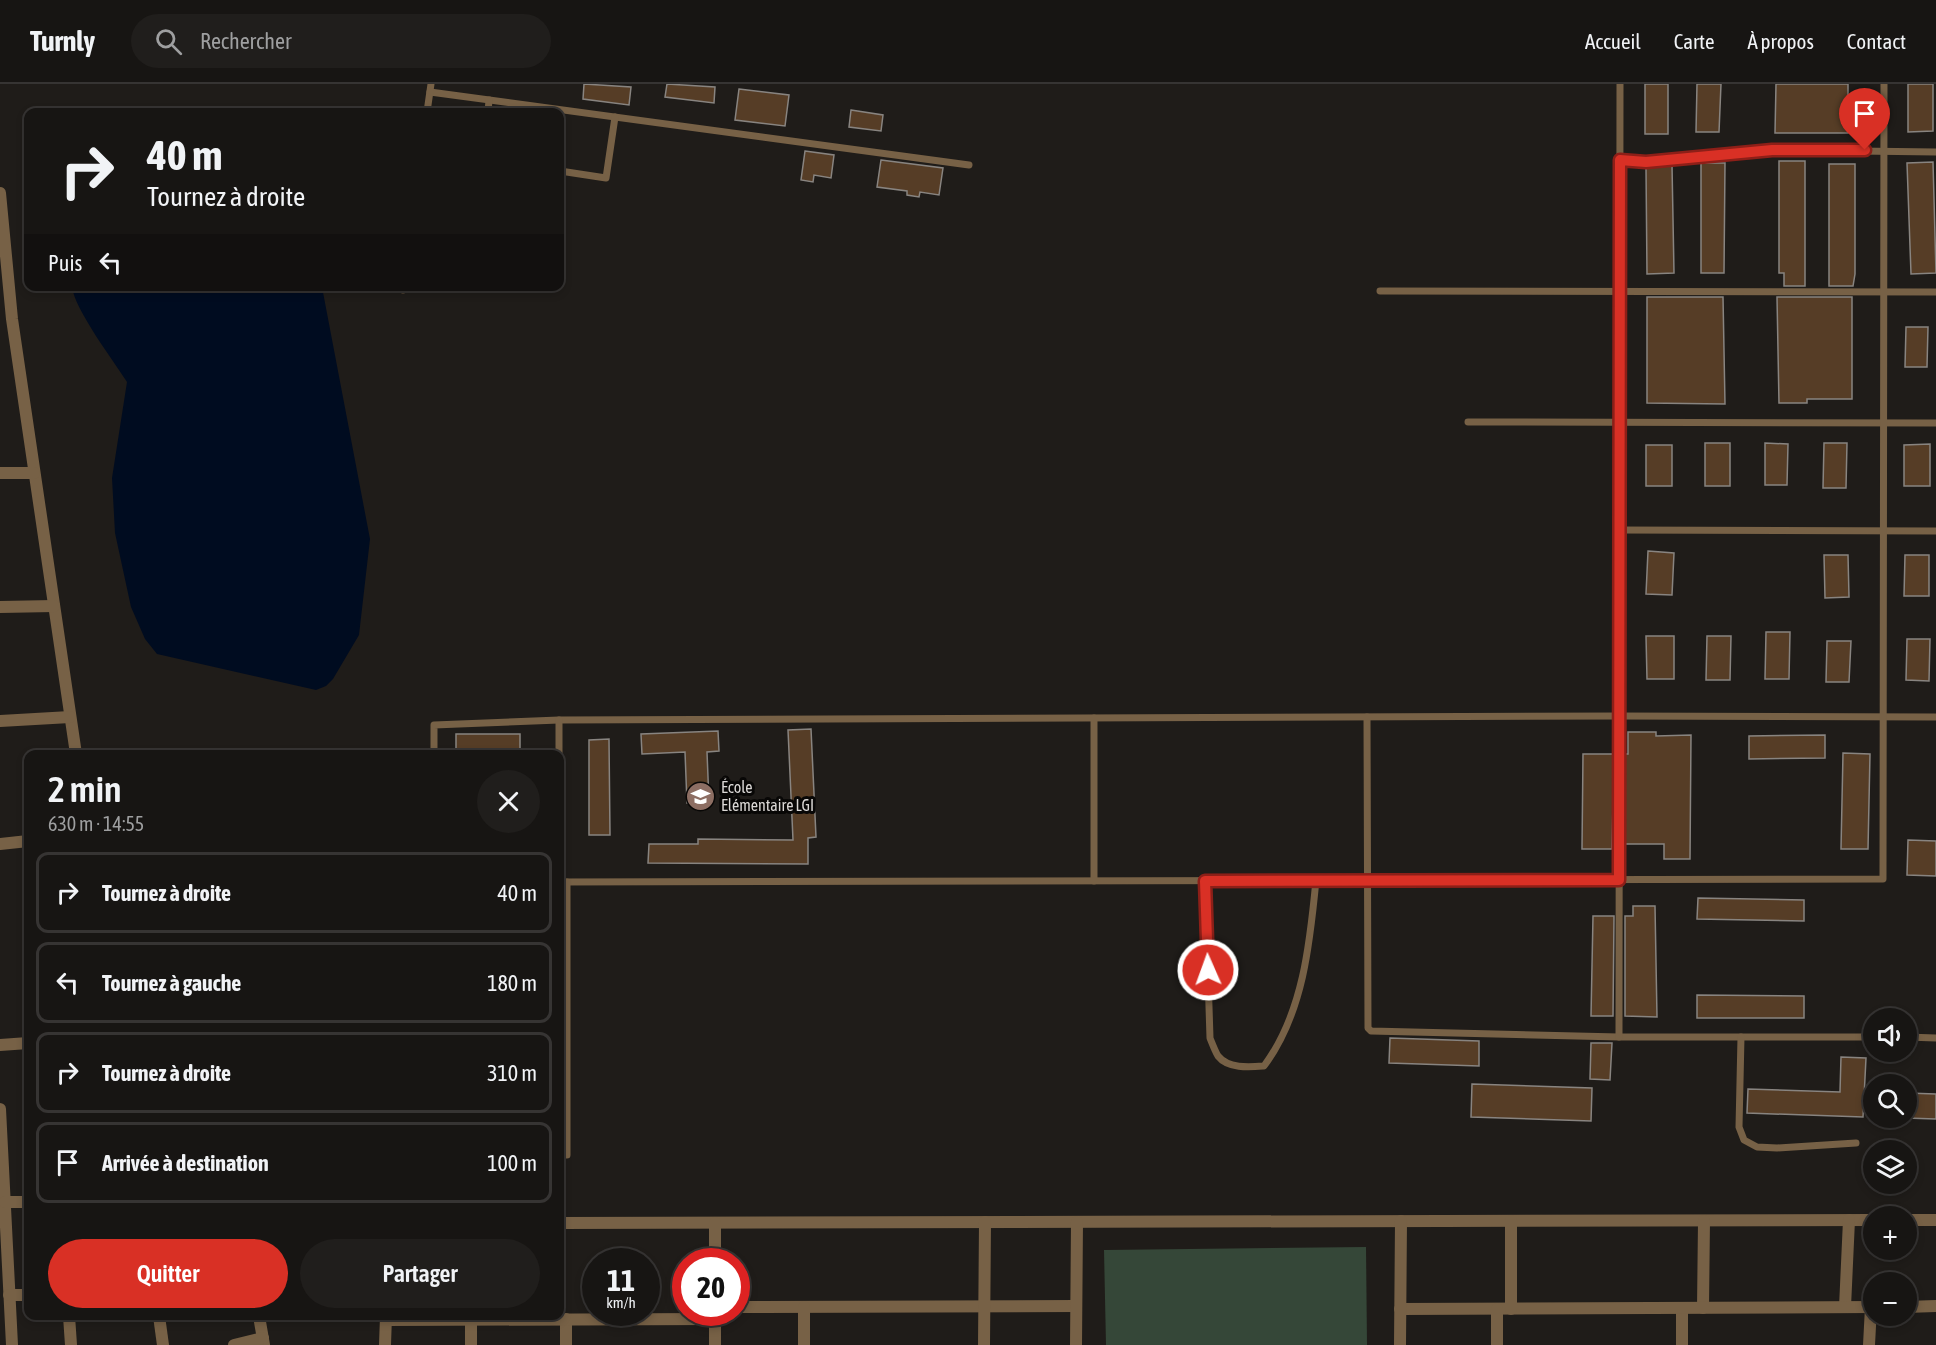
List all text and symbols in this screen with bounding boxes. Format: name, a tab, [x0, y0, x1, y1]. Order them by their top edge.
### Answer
search box	[131, 14, 551, 68]
text: Turnly	[30, 25, 95, 57]
icon: search	[152, 25, 185, 58]
text: Rechercher	[200, 28, 291, 54]
text: Accueil	[1585, 29, 1641, 53]
text: Carte	[1674, 29, 1714, 53]
text: À propos	[1747, 29, 1814, 53]
text: Contact	[1847, 29, 1906, 53]
pin	[1839, 88, 1890, 150]
icon: arrive	[1848, 97, 1881, 130]
text: 40 m	[147, 131, 222, 179]
icon: right	[48, 132, 126, 210]
text: Tournez à droite	[147, 181, 305, 212]
icon: left	[94, 246, 127, 279]
text: Puis	[48, 250, 82, 276]
text: 2 min	[48, 768, 122, 810]
button: close	[477, 770, 540, 833]
place label: École Elémentaire LGI	[721, 778, 814, 814]
school or university icon: École Elémentaire LGI	[684, 780, 716, 812]
text: 630 m · 14:55	[48, 812, 144, 835]
icon: right	[51, 876, 84, 909]
text: Tournez à droite	[102, 880, 231, 906]
text: 40 m	[497, 880, 537, 906]
position arrow	[1176, 938, 1240, 1002]
icon: left	[51, 966, 84, 999]
text: Tournez à gauche	[102, 970, 241, 996]
text: 180 m	[487, 970, 537, 996]
map controls	[1863, 1008, 1917, 1326]
button: sound	[1863, 1008, 1917, 1062]
icon: right	[51, 1056, 84, 1089]
text: Tournez à droite	[102, 1060, 231, 1086]
text: 310 m	[487, 1060, 537, 1086]
button: search	[1863, 1074, 1917, 1128]
button: layers	[1863, 1140, 1917, 1194]
icon: arrive	[51, 1146, 84, 1179]
text: Arrivée à destination	[102, 1150, 269, 1176]
text: 100 m	[487, 1150, 537, 1176]
button: +	[1863, 1206, 1917, 1260]
button: Quitter	[48, 1239, 288, 1308]
button: Partager	[300, 1239, 540, 1308]
speed limit sign: 20	[672, 1248, 750, 1326]
text: 11	[607, 1263, 635, 1297]
button: −	[1863, 1272, 1917, 1326]
text: km/h	[606, 1294, 636, 1311]

